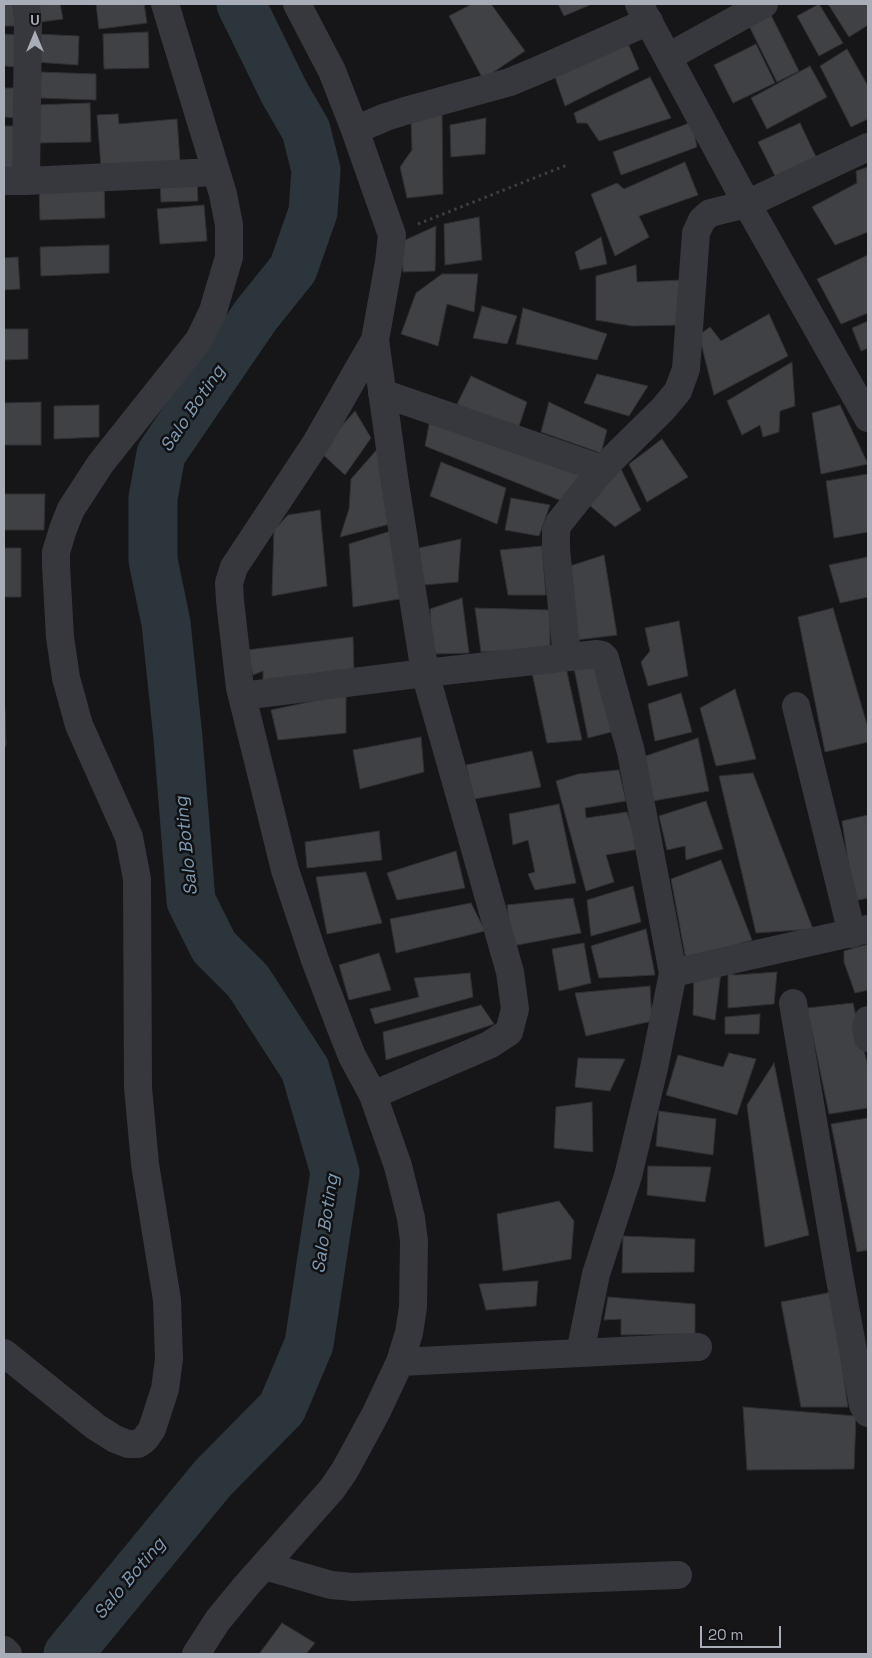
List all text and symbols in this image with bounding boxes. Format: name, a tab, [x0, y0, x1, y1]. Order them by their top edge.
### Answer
north arrow	[10, 10, 60, 60]
text: U	[30, 11, 40, 29]
water label: Salo Boting	[156, 362, 230, 456]
water label: Salo Boting	[171, 795, 203, 897]
water label: Salo Boting	[308, 1173, 344, 1275]
water label: Salo Boting	[90, 1534, 170, 1624]
scale bar	[702, 1616, 783, 1648]
text: 20 m	[708, 1625, 743, 1644]

